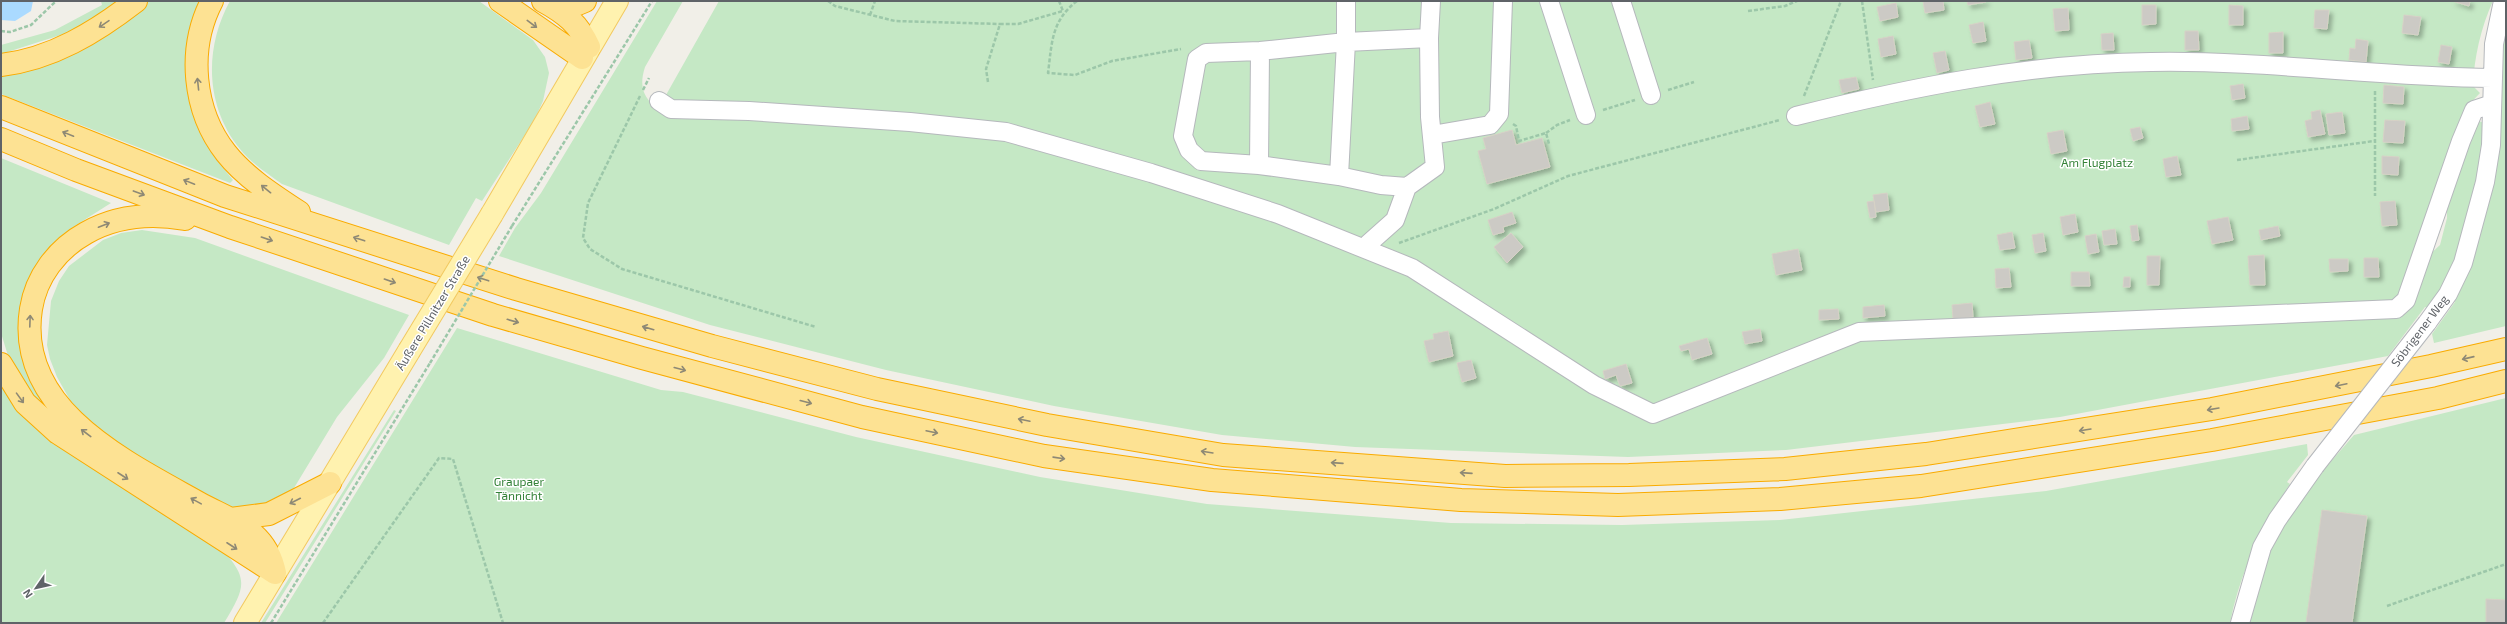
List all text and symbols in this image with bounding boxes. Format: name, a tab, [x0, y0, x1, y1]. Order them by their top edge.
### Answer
one-way arrow	[526, 19, 537, 28]
one-way arrow	[99, 20, 110, 28]
one-way arrow	[194, 78, 201, 91]
one-way arrow	[63, 130, 75, 138]
park label: Am Flugplatz	[2061, 155, 2133, 169]
one-way arrow	[183, 178, 195, 186]
one-way arrow	[261, 185, 272, 194]
one-way arrow	[133, 190, 145, 198]
one-way arrow	[98, 220, 110, 228]
one-way arrow	[353, 235, 366, 242]
one-way arrow	[260, 236, 273, 243]
street label: Äußere Pillnitzer Straße	[392, 253, 472, 372]
one-way arrow	[476, 275, 489, 282]
one-way arrow	[384, 277, 396, 285]
street label: Söbrigener Weg	[2388, 292, 2451, 369]
one-way arrow	[26, 315, 33, 328]
one-way arrow	[507, 318, 520, 325]
one-way arrow	[641, 324, 654, 331]
one-way arrow	[2462, 354, 2475, 362]
one-way arrow	[673, 365, 686, 373]
one-way arrow	[2335, 381, 2348, 389]
one-way arrow	[16, 392, 25, 403]
one-way arrow	[799, 399, 812, 406]
one-way arrow	[2207, 405, 2220, 413]
one-way arrow	[1018, 416, 1031, 424]
one-way arrow	[2079, 426, 2092, 434]
one-way arrow	[925, 428, 938, 436]
one-way arrow	[80, 429, 91, 437]
one-way arrow	[1201, 448, 1214, 456]
one-way arrow	[1053, 454, 1066, 462]
one-way arrow	[1331, 460, 1344, 467]
one-way arrow	[1460, 470, 1473, 477]
one-way arrow	[117, 472, 128, 480]
park label: Graupaer Tännicht	[494, 474, 544, 502]
one-way arrow	[191, 497, 203, 505]
one-way arrow	[290, 498, 302, 505]
one-way arrow	[227, 542, 238, 550]
north arrow	[16, 568, 56, 608]
text: N	[20, 587, 35, 601]

